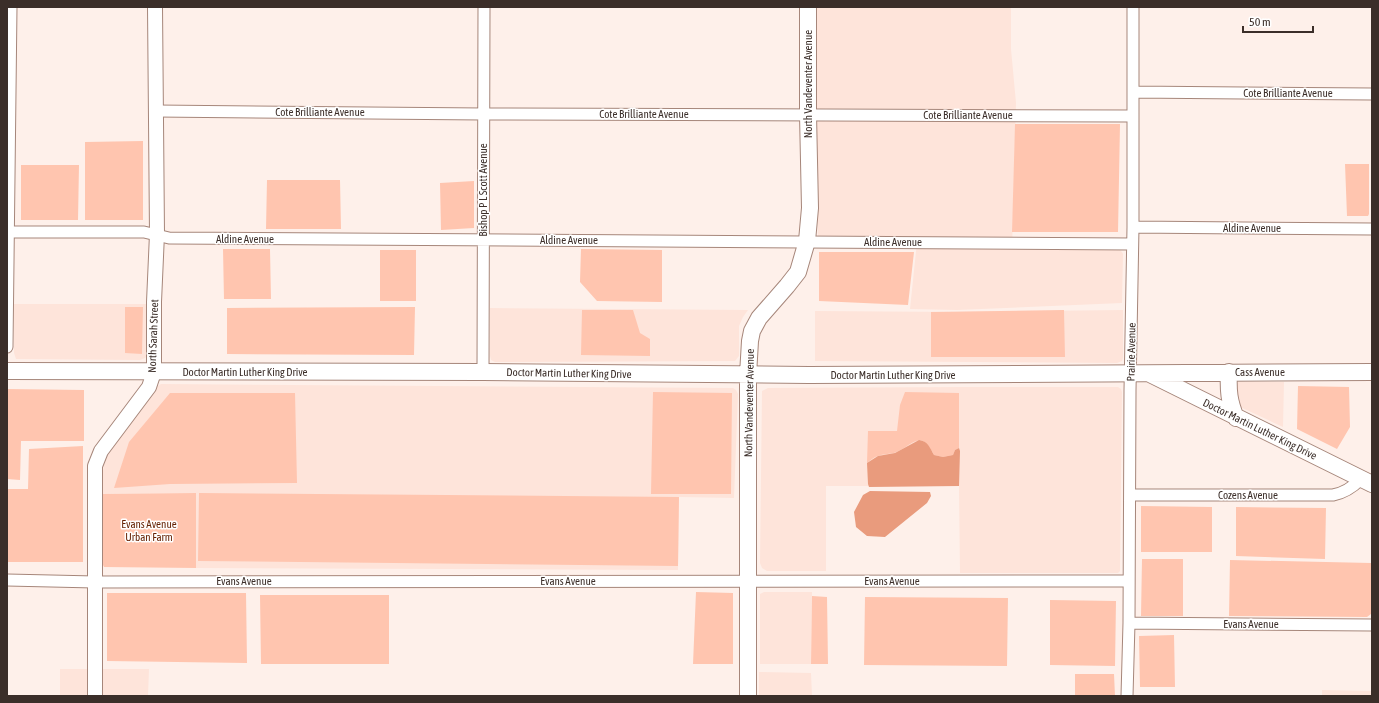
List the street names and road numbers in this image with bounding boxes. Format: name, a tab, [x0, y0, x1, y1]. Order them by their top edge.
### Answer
street label: North Vandeventer Avenue	[802, 30, 814, 138]
street label: Cote Brilliante Avenue	[1243, 87, 1333, 99]
street label: Cote Brilliante Avenue	[275, 106, 365, 118]
street label: Cote Brilliante Avenue	[599, 108, 689, 120]
street label: Cote Brilliante Avenue	[923, 109, 1013, 121]
street label: Bishop P L Scott Avenue	[477, 143, 489, 237]
street label: Aldine Avenue	[1223, 222, 1281, 234]
street label: Aldine Avenue	[216, 233, 274, 245]
street label: Aldine Avenue	[540, 234, 598, 246]
street label: Aldine Avenue	[864, 236, 922, 248]
street label: North Sarah Street	[146, 299, 160, 373]
street label: Prairie Avenue	[1124, 323, 1138, 381]
street label: North Vandeventer Avenue	[742, 349, 756, 457]
street label: Doctor Martin Luther King Drive	[182, 366, 308, 378]
street label: Doctor Martin Luther King Drive	[506, 366, 632, 380]
street label: Cass Avenue	[1235, 366, 1285, 378]
street label: Doctor Martin Luther King Drive	[830, 369, 956, 381]
street label: Doctor Martin Luther King Drive	[1201, 396, 1319, 462]
street label: Cozens Avenue	[1218, 489, 1278, 501]
street label: Evans Avenue	[216, 575, 272, 587]
street label: Evans Avenue	[540, 575, 596, 587]
street label: Evans Avenue	[864, 575, 920, 587]
street label: Evans Avenue	[1223, 618, 1279, 630]

